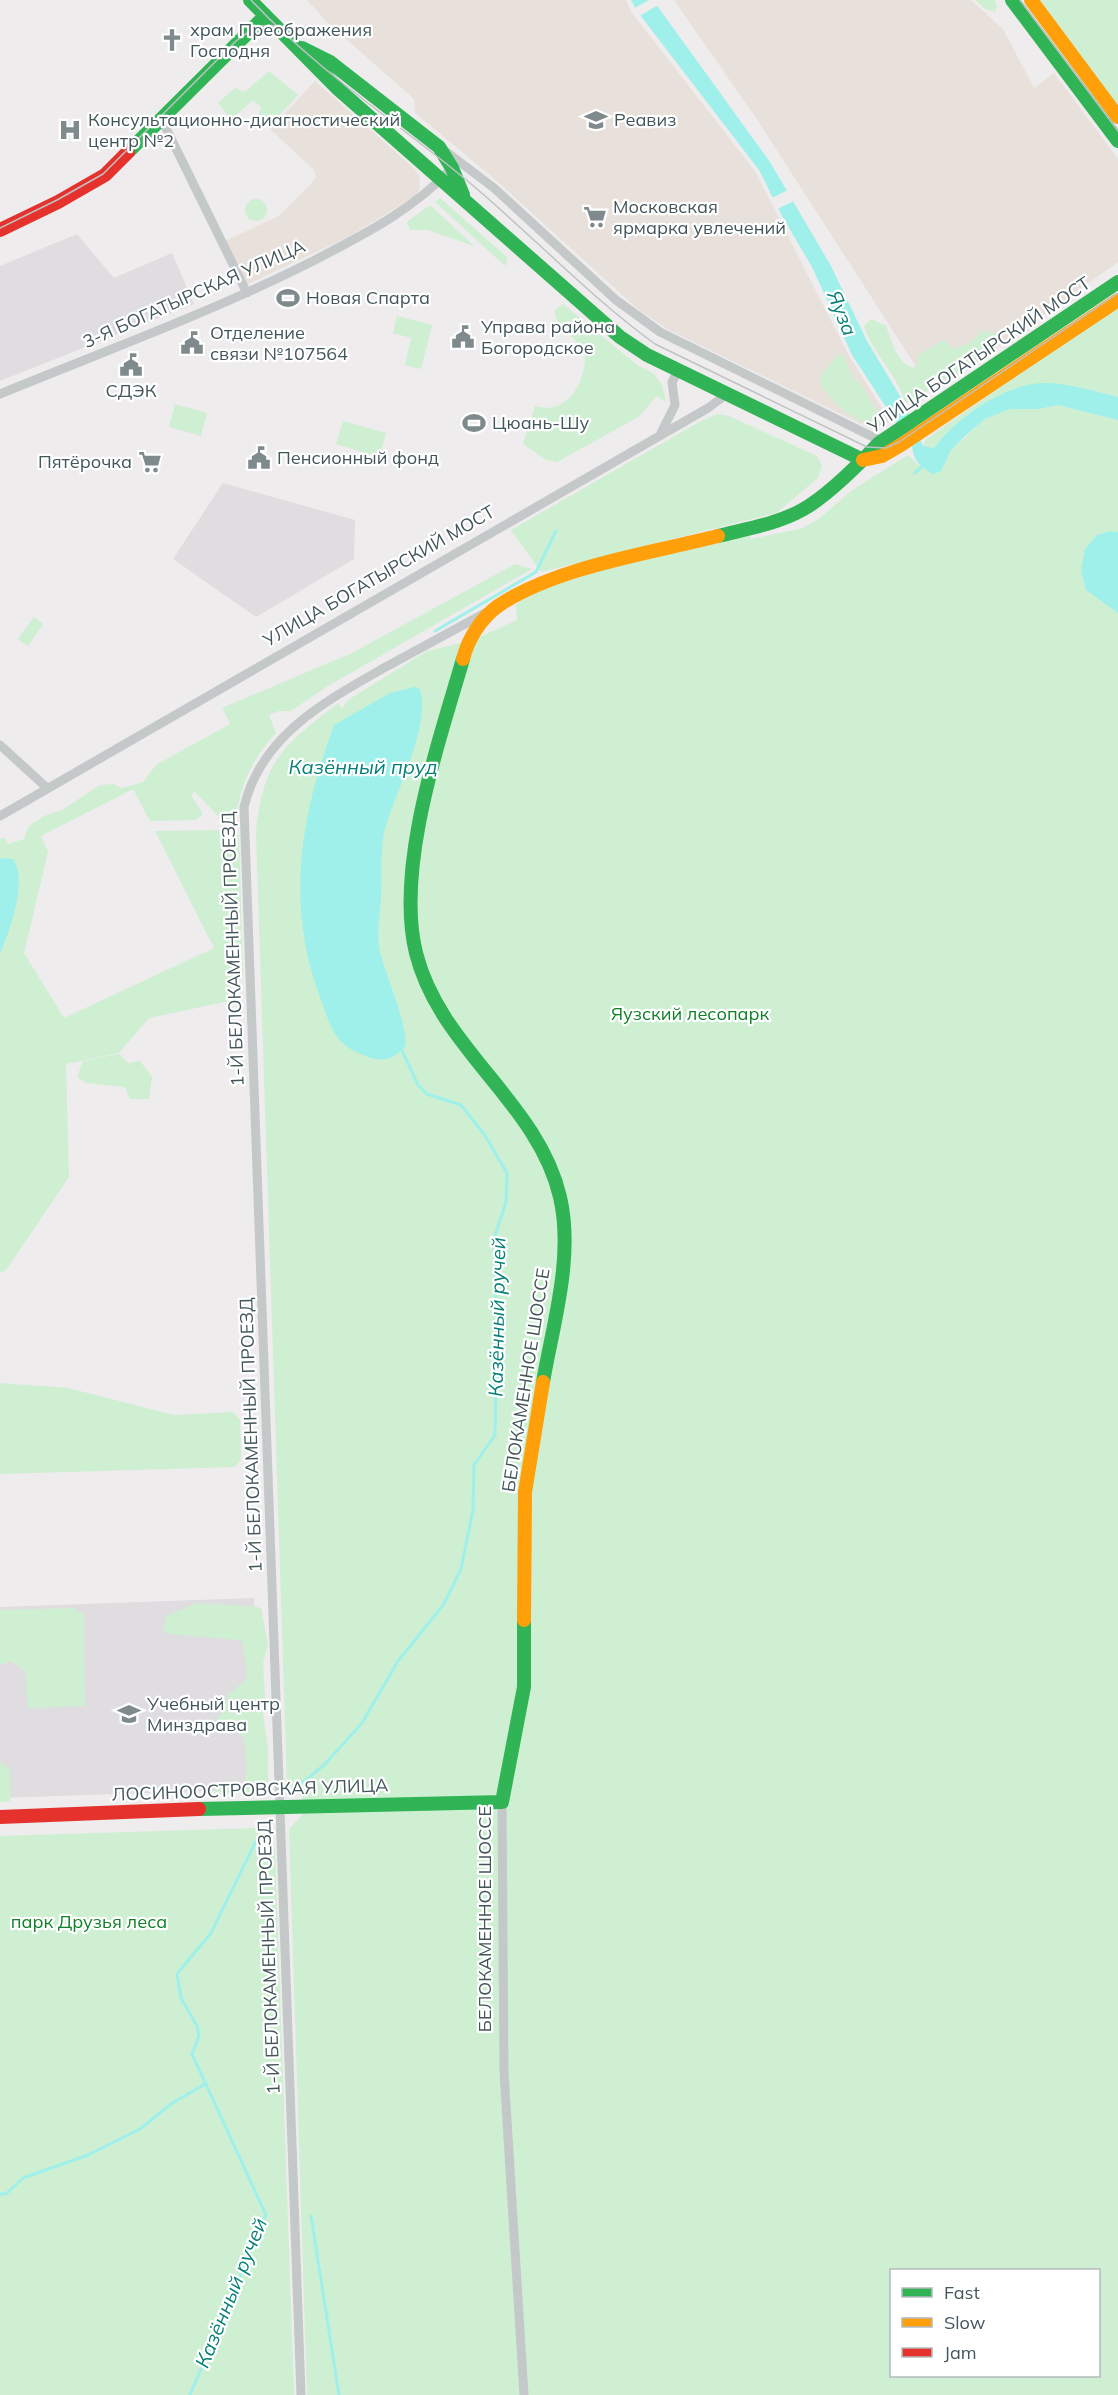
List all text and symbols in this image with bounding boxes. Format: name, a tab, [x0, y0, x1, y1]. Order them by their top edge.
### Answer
place label: храм Преображения Господня	[190, 18, 372, 62]
church icon: храм Преображения Господня	[159, 27, 185, 53]
school or university icon: Реавиз	[583, 107, 609, 133]
place label: Консультационно-диагностический центр №2	[88, 108, 400, 152]
place label: Реавиз	[614, 108, 676, 131]
hospital icon: Консультационно-диагностический центр №2	[57, 117, 83, 143]
place label: Московская ярмарка увлечений	[613, 195, 786, 239]
supermarket icon: Московская ярмарка увлечений	[582, 204, 608, 230]
street label: 3-Я БОГАТЫРСКАЯ УЛИЦА	[79, 234, 308, 353]
street label: УЛИЦА БОГАТЫРСКИЙ МОСТ	[862, 271, 1095, 438]
sports icon: Новая Спарта	[275, 285, 301, 311]
water label: Яуза	[822, 285, 863, 339]
place label: Новая Спарта	[306, 286, 430, 309]
place label: Управа района Богородское	[480, 315, 615, 359]
place label: Отделение связи №107564	[210, 321, 348, 365]
public building icon: Управа района Богородское	[450, 324, 476, 350]
public building icon: Отделение связи №107564	[179, 330, 205, 356]
public building icon: СДЭК	[118, 352, 144, 378]
place label: СДЭК	[106, 379, 157, 402]
sports icon: Цюань-Шу	[461, 410, 487, 436]
place label: Цюань-Шу	[492, 411, 589, 434]
public building icon: Пенсионный фонд	[246, 445, 272, 471]
place label: Пенсионный фонд	[277, 446, 439, 469]
supermarket icon: Пятёрочка	[137, 449, 163, 475]
place label: Пятёрочка	[38, 450, 132, 473]
street label: УЛИЦА БОГАТЫРСКИЙ МОСТ	[258, 500, 499, 652]
water label: Казённый пруд	[288, 754, 438, 779]
street label: 1-Й БЕЛОКАМЕННЫЙ ПРОЕЗД	[216, 811, 249, 1087]
park label: Яузский лесопарк	[611, 1002, 770, 1025]
water label: Казённый ручей	[483, 1237, 510, 1397]
street label: БЕЛОКАМЕННОЕ ШОССЕ	[496, 1266, 555, 1493]
street label: 1-Й БЕЛОКАМЕННЫЙ ПРОЕЗД	[234, 1297, 267, 1573]
place label: Учебный центр Минздрава	[146, 1692, 280, 1736]
school or university icon: Учебный центр Минздрава	[116, 1701, 142, 1727]
street label: ЛОСИНООСТРОВСКАЯ УЛИЦА	[111, 1773, 389, 1806]
street label: БЕЛОКАМЕННОЕ ШОССЕ	[473, 1806, 496, 2032]
street label: 1-Й БЕЛОКАМЕННЫЙ ПРОЕЗД	[252, 1819, 285, 2095]
park label: парк Друзья леса	[11, 1910, 167, 1933]
water label: Казённый ручей	[189, 2214, 272, 2372]
legend	[890, 2269, 1100, 2377]
text: Fast	[944, 2281, 980, 2304]
text: Slow	[944, 2311, 986, 2334]
text: Jam	[944, 2341, 977, 2364]

